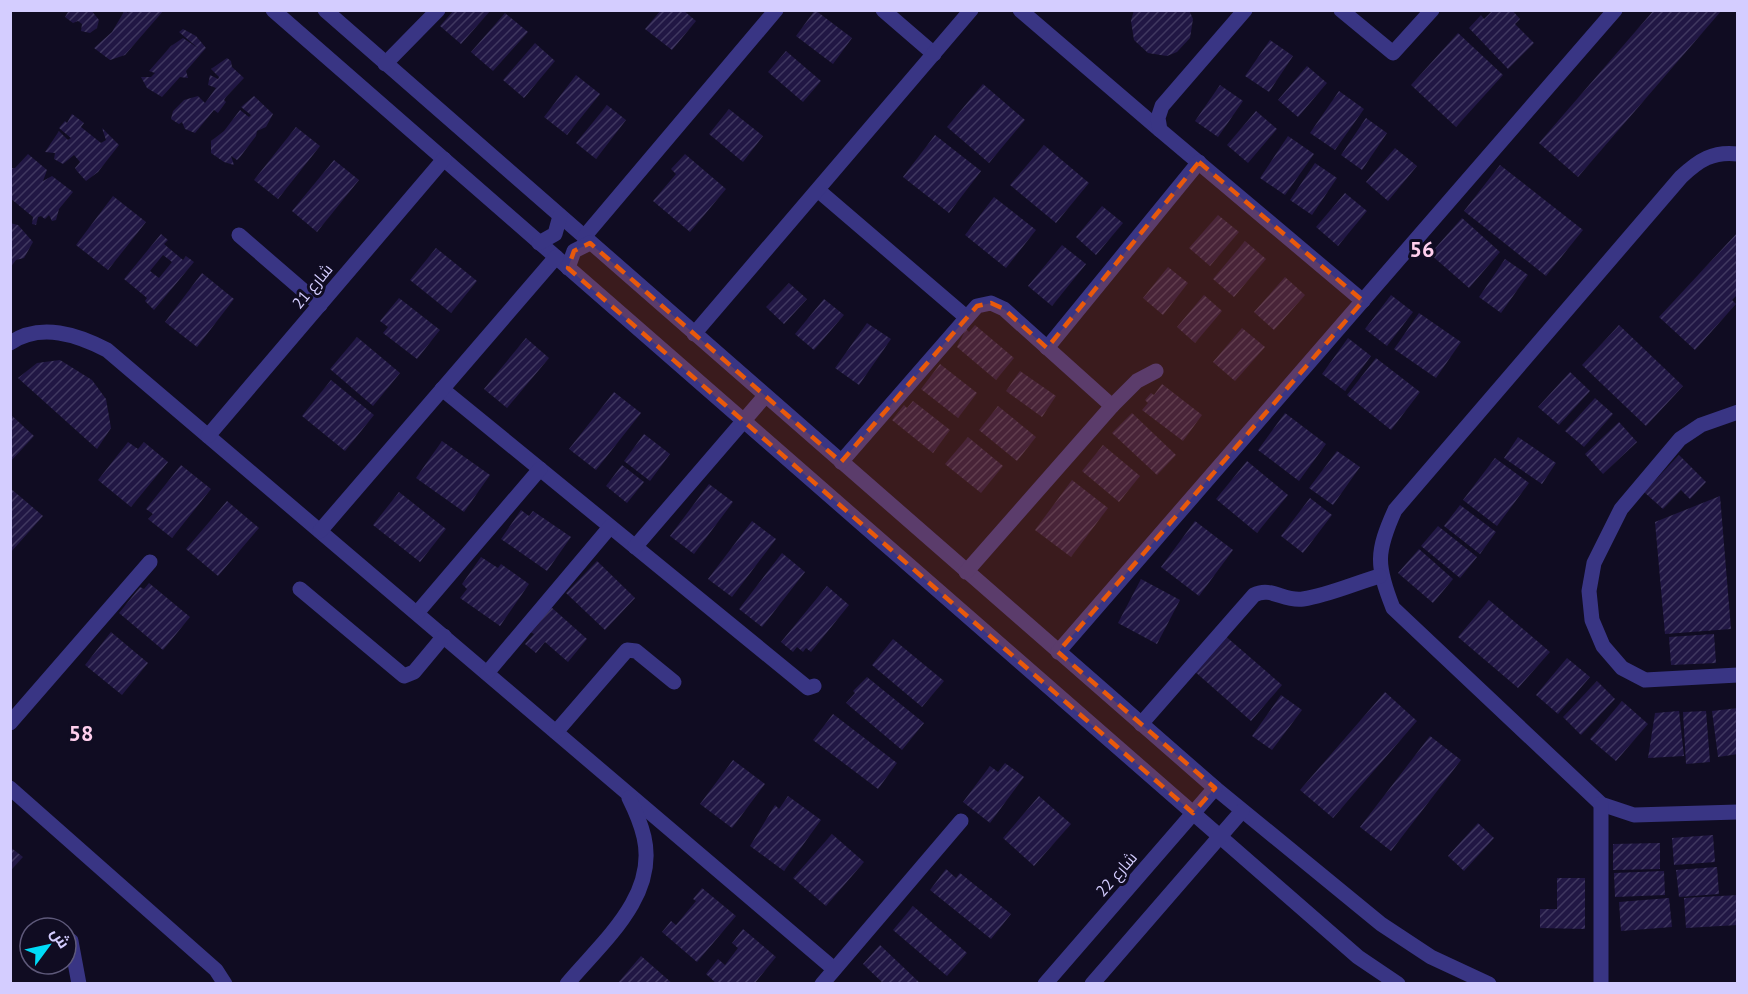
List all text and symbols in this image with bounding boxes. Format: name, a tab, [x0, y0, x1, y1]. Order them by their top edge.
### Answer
district label: 56	[1410, 235, 1434, 263]
street label: شارع 21	[287, 259, 338, 314]
district label: 58	[69, 719, 93, 747]
street label: شارع 22	[1091, 848, 1142, 902]
north arrow	[18, 916, 78, 976]
text: ش	[47, 924, 75, 952]

